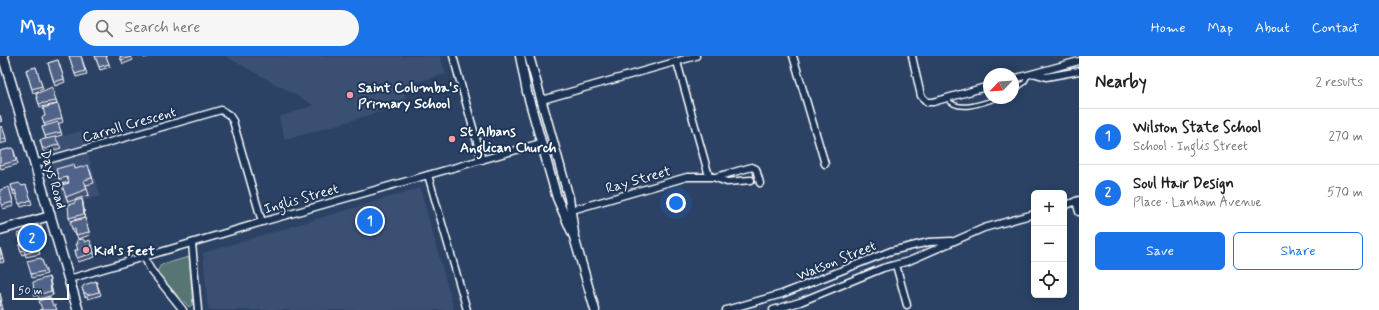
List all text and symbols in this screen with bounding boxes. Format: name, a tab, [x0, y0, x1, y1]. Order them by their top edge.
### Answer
search box	[79, 10, 359, 46]
text: Map	[20, 16, 55, 41]
icon: search	[93, 17, 115, 39]
text: Search here	[125, 18, 200, 38]
text: Home	[1151, 19, 1185, 37]
text: Map	[1207, 19, 1233, 37]
text: About	[1255, 19, 1290, 37]
text: Contact	[1312, 19, 1359, 37]
north arrow	[983, 68, 1019, 104]
text: Nearby	[1095, 71, 1147, 93]
text: 2 results	[1316, 74, 1363, 91]
place label: Saint Columba's Primary School	[358, 79, 459, 113]
marker: Saint Columba's Primary School	[345, 90, 355, 100]
street label: Carroll Crescent	[80, 103, 178, 147]
text: Wilston State School	[1133, 118, 1261, 138]
place label: St Albans Anglican Church	[460, 123, 557, 160]
text: 1	[1105, 128, 1111, 145]
text: 270 m	[1328, 128, 1363, 145]
marker: St Albans Anglican Church	[447, 134, 457, 144]
text: School · Inglis Street	[1133, 138, 1248, 155]
street label: Days Road	[36, 147, 70, 211]
street label: Ray Street	[604, 162, 673, 198]
text: Soul Hair Design	[1133, 174, 1234, 194]
street label: Inglis Street	[262, 180, 341, 220]
text: 2	[1105, 184, 1111, 201]
text: 570 m	[1327, 184, 1363, 201]
map controls	[1031, 190, 1067, 298]
button: +	[1031, 190, 1067, 226]
your location	[666, 193, 686, 213]
text: Place · Lanham Avenue	[1133, 194, 1262, 211]
pin: 1	[357, 206, 383, 236]
pin: 2	[19, 223, 45, 253]
button: −	[1031, 226, 1067, 262]
button: Save	[1095, 232, 1225, 270]
button: Share	[1233, 232, 1363, 270]
street label: Watson Street	[794, 237, 879, 285]
place label: Kid's Feet	[94, 242, 155, 260]
marker: Kid's Feet	[81, 245, 91, 255]
button: locate	[1031, 262, 1067, 298]
scale bar	[12, 282, 69, 301]
text: 50 m	[18, 284, 43, 298]

